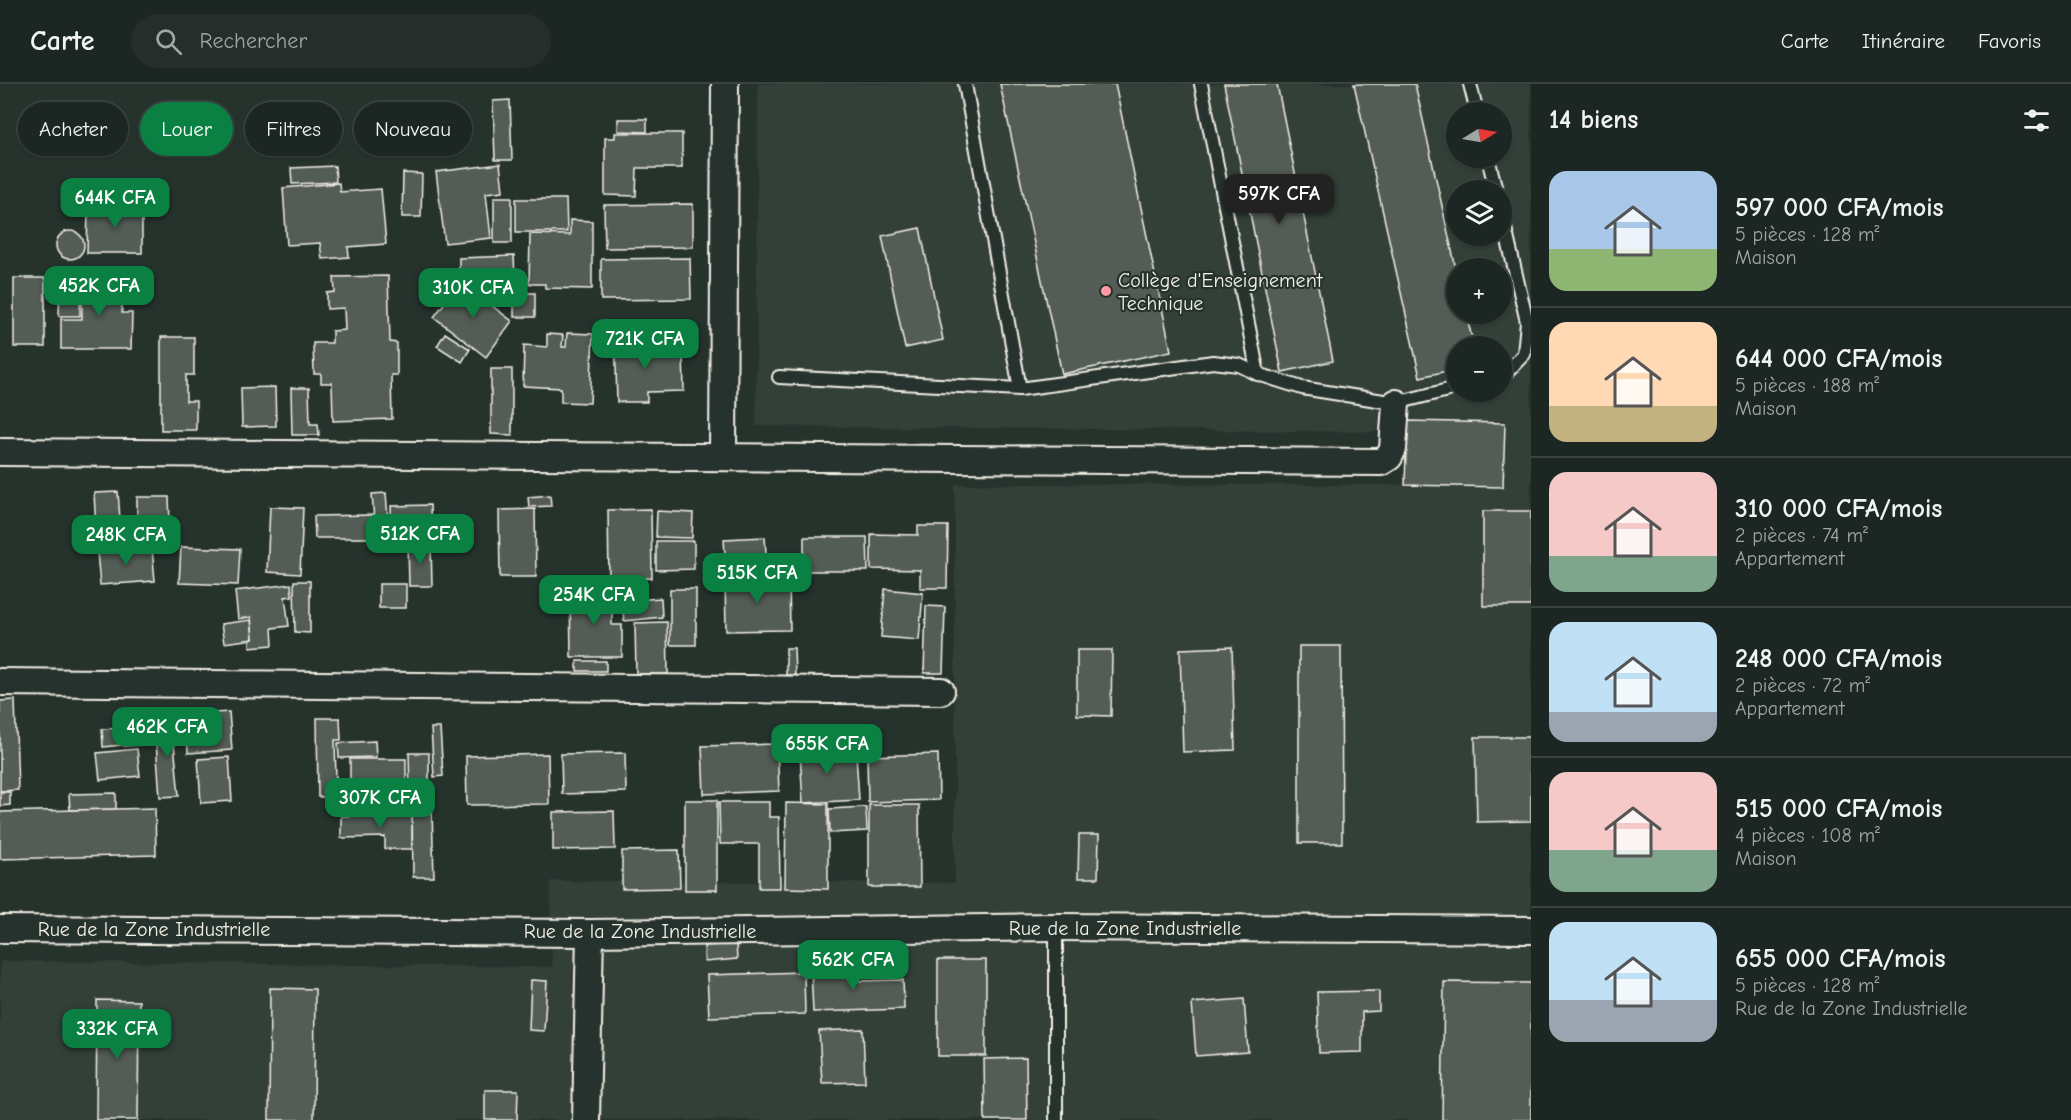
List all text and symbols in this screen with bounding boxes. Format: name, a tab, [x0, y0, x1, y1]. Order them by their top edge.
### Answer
search box	[131, 14, 551, 68]
text: Carte	[30, 25, 95, 57]
icon: search	[152, 25, 185, 58]
text: Rechercher	[200, 28, 307, 54]
text: Carte	[1781, 29, 1829, 53]
text: Itinéraire	[1862, 29, 1945, 53]
text: Favoris	[1978, 29, 2041, 53]
chip: Acheter	[18, 102, 128, 156]
chip: Louer	[140, 102, 233, 156]
chip: Filtres	[245, 102, 342, 156]
chip: Nouveau	[354, 102, 472, 156]
north arrow	[1446, 102, 1512, 168]
map controls	[1446, 102, 1512, 402]
icon: filters	[2020, 104, 2053, 137]
text: 14 biens	[1549, 105, 1638, 135]
pin: 597K CFA	[1217, 174, 1341, 225]
pin: 644K CFA	[53, 178, 177, 229]
button: layers	[1446, 180, 1512, 246]
text: 597K CFA	[1238, 182, 1320, 205]
text: 644K CFA	[75, 186, 155, 209]
text: 597 000 CFA/mois	[1735, 193, 1944, 223]
icon: home	[1597, 195, 1669, 267]
text: 5 pièces · 128 m²	[1735, 223, 1879, 246]
text: Maison	[1735, 246, 1797, 269]
button: +	[1446, 258, 1512, 324]
pin: 452K CFA	[37, 266, 161, 317]
pin: 310K CFA	[411, 268, 535, 319]
place label: Collège d'Enseignement Technique	[1118, 269, 1324, 315]
text: 452K CFA	[58, 274, 140, 297]
text: 310K CFA	[433, 276, 513, 299]
marker: Collège d'Enseignement Technique	[1099, 284, 1113, 298]
pin: 721K CFA	[583, 319, 707, 370]
text: 721K CFA	[606, 327, 684, 350]
button: −	[1446, 336, 1512, 402]
text: 644 000 CFA/mois	[1735, 344, 1942, 374]
icon: home	[1597, 346, 1669, 418]
text: 5 pièces · 188 m²	[1735, 374, 1879, 397]
text: Maison	[1735, 397, 1797, 420]
text: 310 000 CFA/mois	[1735, 494, 1942, 524]
icon: home	[1597, 496, 1669, 568]
pin: 512K CFA	[358, 514, 482, 565]
pin: 248K CFA	[64, 515, 188, 566]
text: 512K CFA	[380, 522, 460, 545]
text: 248K CFA	[86, 523, 166, 546]
text: 2 pièces · 74 m²	[1735, 524, 1868, 547]
text: Appartement	[1735, 547, 1845, 570]
pin: 515K CFA	[695, 553, 819, 604]
text: 515K CFA	[717, 561, 797, 584]
pin: 254K CFA	[532, 575, 656, 626]
text: 254K CFA	[553, 583, 635, 606]
text: 248 000 CFA/mois	[1735, 644, 1942, 674]
icon: home	[1597, 646, 1669, 718]
text: 2 pièces · 72 m²	[1735, 674, 1870, 697]
text: Appartement	[1735, 697, 1845, 720]
pin: 462K CFA	[105, 707, 229, 758]
text: 462K CFA	[126, 715, 208, 738]
pin: 655K CFA	[765, 724, 889, 775]
text: 655K CFA	[785, 732, 869, 755]
pin: 307K CFA	[318, 778, 442, 829]
text: 307K CFA	[339, 786, 421, 809]
text: 515 000 CFA/mois	[1735, 794, 1942, 824]
icon: home	[1597, 796, 1669, 868]
text: 4 pièces · 108 m²	[1735, 824, 1880, 847]
text: Maison	[1735, 847, 1797, 870]
street label: Rue de la Zone Industrielle	[1009, 917, 1241, 940]
street label: Rue de la Zone Industrielle	[38, 918, 270, 941]
street label: Rue de la Zone Industrielle	[524, 920, 756, 943]
pin: 562K CFA	[791, 940, 915, 991]
text: 655 000 CFA/mois	[1735, 944, 1946, 974]
icon: home	[1597, 946, 1669, 1018]
text: 562K CFA	[812, 948, 894, 971]
text: 5 pièces · 128 m²	[1735, 974, 1879, 997]
text: Rue de la Zone Industrielle	[1735, 997, 1968, 1020]
pin: 332K CFA	[55, 1009, 179, 1060]
text: 332K CFA	[76, 1017, 158, 1040]

